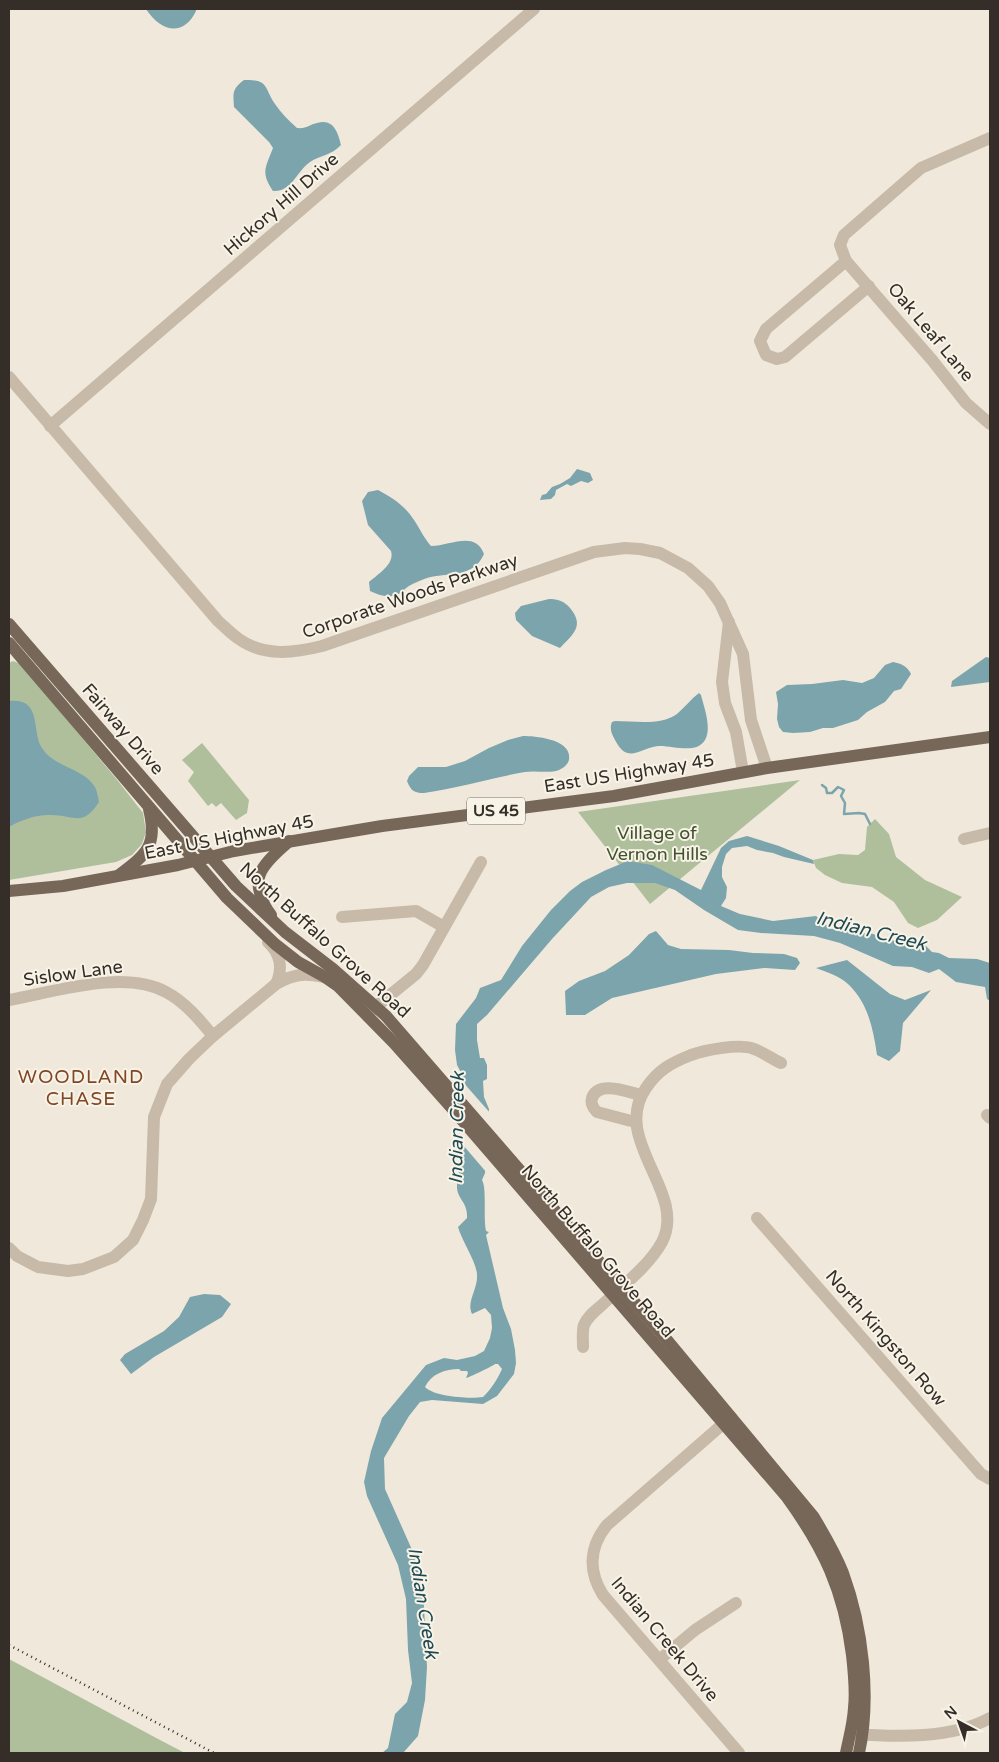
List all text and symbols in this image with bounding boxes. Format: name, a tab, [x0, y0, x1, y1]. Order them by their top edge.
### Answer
street label: Hickory Hill Drive	[219, 148, 343, 260]
street label: Oak Leaf Lane	[883, 278, 979, 386]
street label: Corporate Woods Parkway	[299, 549, 521, 643]
street label: Fairway Drive	[77, 679, 169, 779]
street label: East US Highway 45	[542, 749, 716, 797]
road number: US 45	[467, 798, 525, 824]
street label: East US Highway 45	[142, 810, 316, 864]
park label: Village of Vernon Hills	[606, 822, 708, 865]
street label: North Buffalo Grove Road	[235, 857, 415, 1023]
water label: Indian Creek	[814, 907, 930, 956]
street label: Sislow Lane	[22, 955, 124, 991]
district label: WOODLAND CHASE	[18, 1066, 144, 1110]
water label: Indian Creek	[445, 1070, 469, 1185]
street label: North Buffalo Grove Road	[517, 1160, 679, 1342]
street label: North Kingston Row	[821, 1265, 951, 1411]
water label: Indian Creek	[403, 1546, 443, 1662]
street label: Indian Creek Drive	[607, 1572, 723, 1706]
north arrow	[934, 1697, 984, 1747]
text: N	[941, 1702, 961, 1723]

